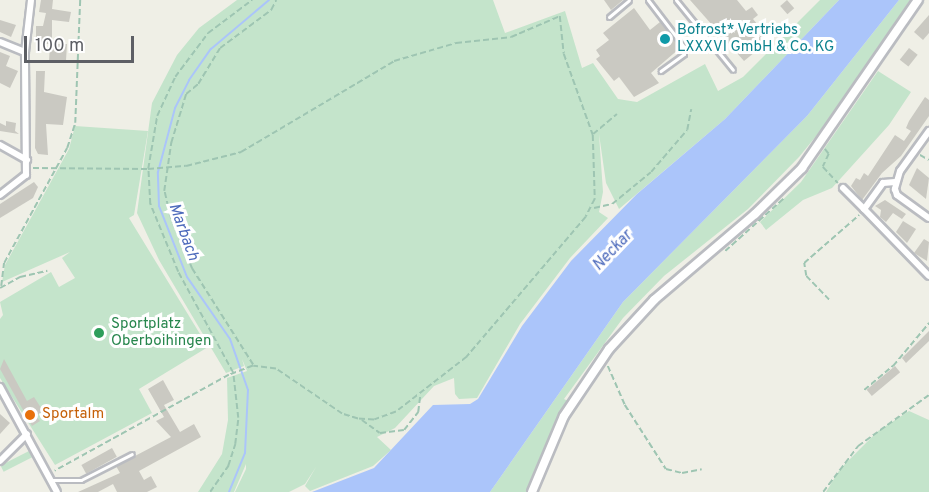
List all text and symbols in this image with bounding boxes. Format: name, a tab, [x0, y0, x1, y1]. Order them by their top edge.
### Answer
place label: Bofrost* Vertriebs LXXXVI GmbH & Co. KG	[677, 21, 834, 56]
scale bar	[27, 24, 136, 62]
marker: Bofrost* Vertriebs LXXXVI GmbH & Co. KG	[658, 32, 672, 46]
text: 100 m	[35, 35, 84, 58]
water label: Marbach	[164, 201, 202, 263]
water label: Neckar	[589, 227, 637, 275]
place label: Sportplatz Oberboihingen	[111, 315, 211, 350]
marker: Sportplatz Oberboihingen	[92, 326, 106, 340]
place label: Sportalm	[42, 406, 104, 424]
marker: Sportalm	[23, 408, 37, 422]

